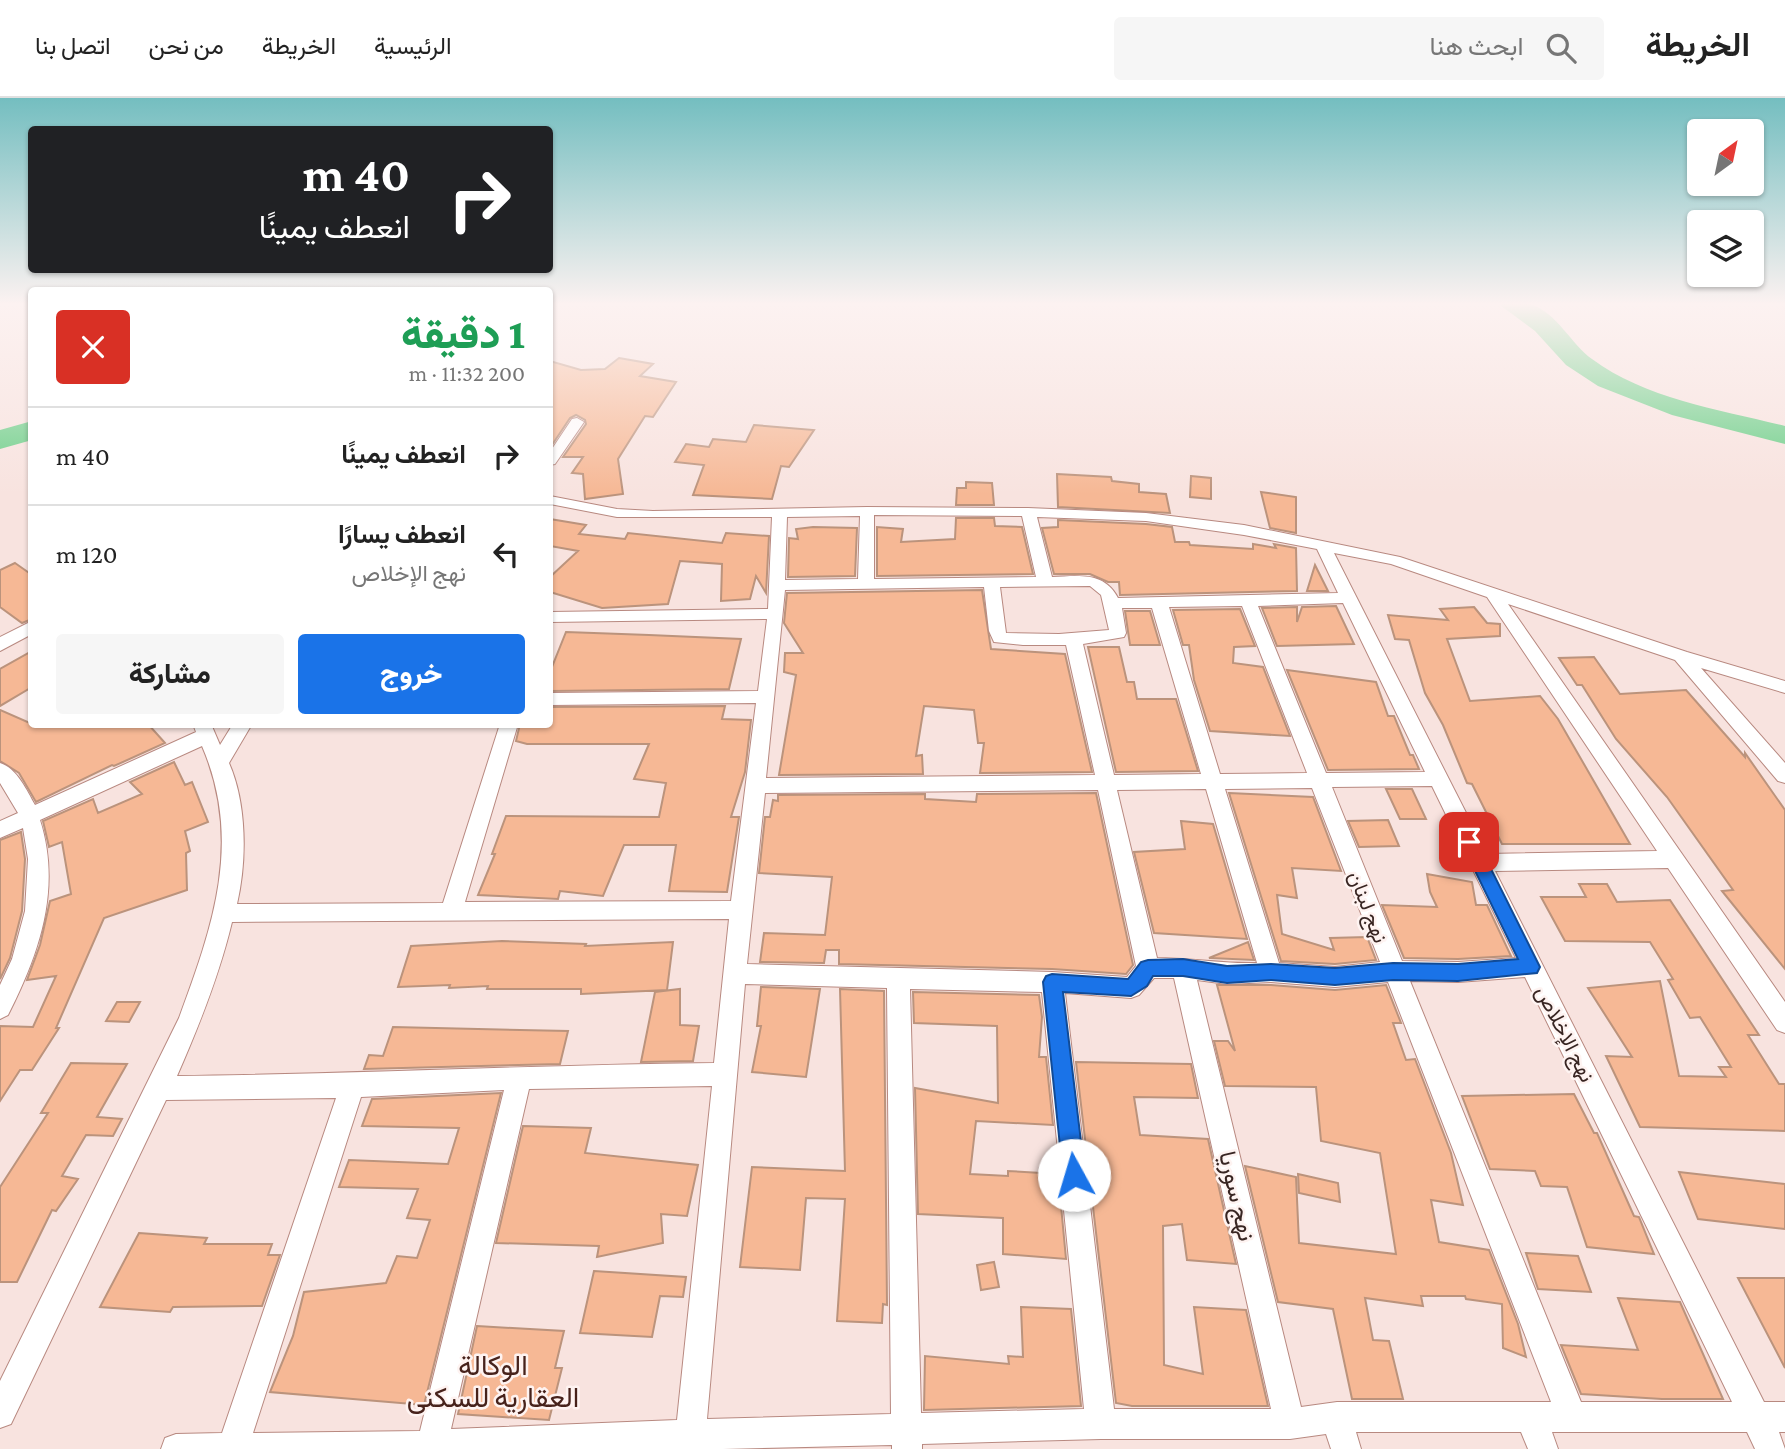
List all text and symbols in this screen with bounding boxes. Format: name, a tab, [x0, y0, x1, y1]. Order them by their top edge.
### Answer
search box	[1114, 17, 1604, 80]
text: الخريطة	[1646, 26, 1750, 63]
icon: search	[1542, 29, 1580, 67]
text: اتصل بنا	[35, 32, 111, 59]
text: من نحن	[149, 32, 224, 59]
text: الخريطة	[262, 32, 336, 59]
text: الرئيسية	[374, 32, 452, 59]
text: ابحث هنا	[1429, 32, 1524, 61]
north arrow	[1687, 119, 1764, 196]
map controls	[1687, 119, 1764, 287]
text: 40 m	[303, 147, 410, 202]
icon: right	[434, 154, 525, 245]
text: انعطف يمينًا	[259, 209, 410, 245]
button: layers	[1687, 210, 1764, 287]
button: close	[56, 310, 130, 384]
text: 1 دقيقة	[401, 310, 525, 357]
text: 200 m · 11:32	[409, 360, 525, 386]
icon: right	[487, 437, 525, 475]
text: انعطف يمينًا	[341, 440, 466, 469]
text: 40 m	[56, 442, 110, 471]
text: انعطف يسارًا	[338, 520, 466, 549]
icon: left	[487, 535, 525, 573]
text: 120 m	[56, 540, 118, 569]
text: نهج الإخلاص	[351, 560, 466, 586]
button: مشاركة	[56, 634, 284, 714]
button: خروج	[298, 634, 525, 714]
pin	[1439, 812, 1499, 872]
icon: arrive	[1450, 823, 1488, 861]
street label: نهج لبنان	[1341, 868, 1393, 947]
street label: نهج الإخلاص	[1529, 982, 1599, 1087]
position arrow	[1037, 1138, 1111, 1212]
street label: نهج سوريا	[1210, 1148, 1261, 1244]
district label: الوكالة العقارية للسكنى	[407, 1350, 579, 1415]

